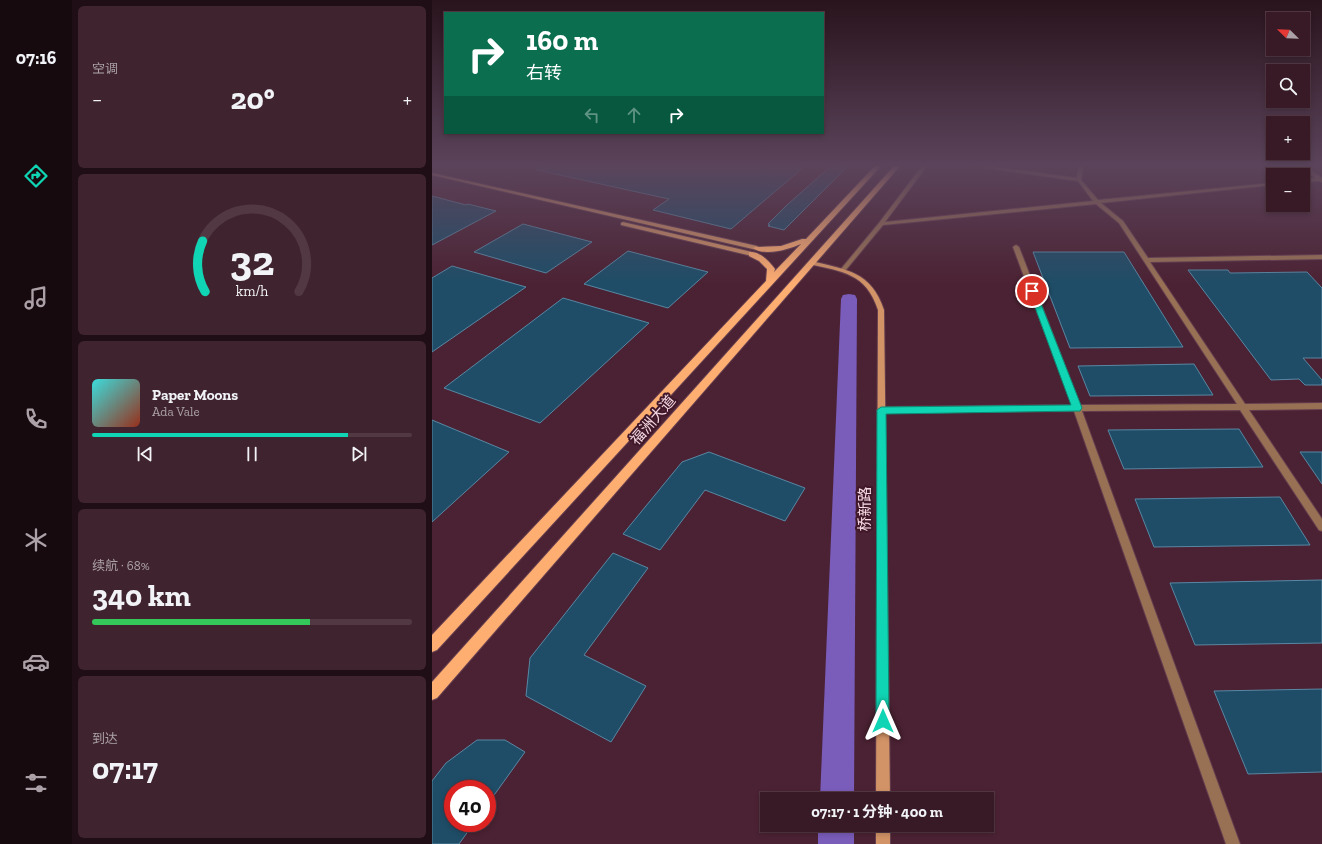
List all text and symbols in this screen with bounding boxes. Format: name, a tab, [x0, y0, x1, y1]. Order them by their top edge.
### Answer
north arrow	[1266, 12, 1310, 56]
map controls	[1266, 12, 1310, 212]
text: 160 m	[526, 24, 598, 57]
icon: right	[460, 28, 512, 80]
text: 07:16	[16, 47, 56, 69]
text: 空调	[92, 61, 118, 76]
text: 右转	[526, 62, 562, 84]
button: search	[1266, 64, 1310, 108]
text: 20°	[230, 81, 275, 117]
text: −	[92, 86, 102, 113]
text: +	[403, 86, 412, 113]
icon: left	[581, 104, 603, 126]
icon: ahead	[623, 104, 645, 126]
icon: right	[665, 104, 687, 126]
button: +	[1266, 116, 1310, 160]
icon: directions	[22, 162, 50, 190]
button: −	[1266, 168, 1310, 212]
text: 32	[230, 236, 274, 286]
pin	[1015, 274, 1049, 308]
icon: arrive	[1021, 280, 1043, 302]
text: km/h	[236, 283, 268, 300]
icon: music	[22, 284, 50, 312]
text: Paper Moons	[152, 386, 238, 404]
street label: 福洲大道	[627, 391, 679, 449]
text: Ada Vale	[152, 404, 200, 419]
icon: phone	[22, 405, 50, 433]
icon: previous	[134, 443, 156, 465]
icon: pause	[241, 443, 263, 465]
icon: next	[348, 443, 370, 465]
street label: 桥新路	[856, 486, 874, 532]
icon: climate	[22, 526, 50, 554]
text: 续航 · 68%	[92, 558, 150, 573]
text: 340 km	[92, 578, 191, 614]
icon: car	[22, 648, 50, 676]
position arrow	[862, 700, 904, 742]
text: 到达	[92, 731, 118, 746]
text: 07:17	[92, 751, 158, 787]
icon: filters	[22, 769, 50, 797]
speed limit sign: 40	[444, 780, 496, 832]
text: 07:17 · 1 分钟 · 400 m	[811, 803, 943, 821]

